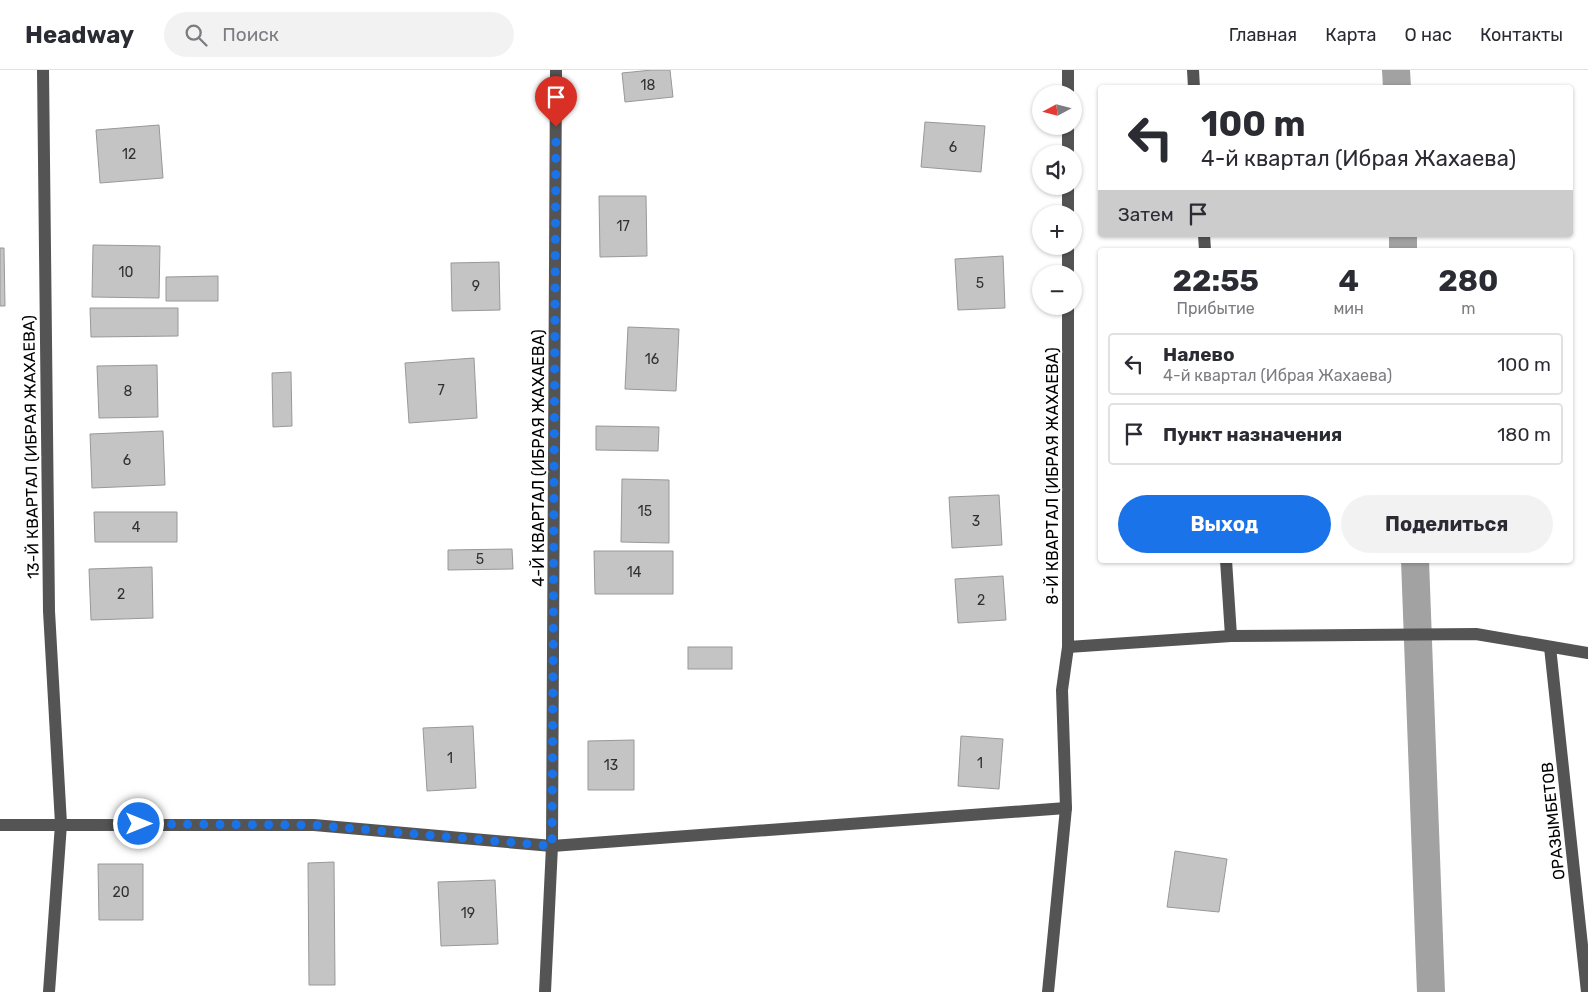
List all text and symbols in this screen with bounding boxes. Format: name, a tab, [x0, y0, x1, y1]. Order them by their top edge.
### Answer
search box	[164, 12, 514, 57]
text: Headway	[25, 21, 134, 49]
icon: search	[182, 21, 210, 49]
text: Поиск	[222, 23, 279, 46]
text: Главная	[1229, 24, 1297, 46]
text: Карта	[1325, 24, 1377, 46]
text: О нас	[1405, 24, 1452, 46]
text: Контакты	[1480, 24, 1563, 46]
pin	[535, 76, 577, 127]
house number: 18	[641, 77, 656, 94]
icon: arrive	[542, 83, 570, 111]
north arrow	[1032, 85, 1082, 135]
map controls	[1032, 85, 1082, 315]
text: 100 m	[1201, 103, 1306, 145]
icon: left	[1118, 105, 1183, 170]
house number: 6	[949, 139, 957, 156]
button: sound	[1032, 145, 1082, 195]
text: 4-й квартал (Ибрая Жахаева)	[1201, 145, 1516, 172]
house number: 12	[122, 146, 136, 163]
icon: arrive	[1184, 200, 1212, 228]
text: Затем	[1118, 203, 1174, 226]
button: +	[1032, 205, 1082, 255]
house number: 17	[616, 218, 630, 235]
text: 22:55	[1172, 263, 1259, 299]
text: 4	[1338, 263, 1359, 299]
text: 280	[1438, 263, 1499, 299]
house number: 10	[119, 264, 134, 281]
button: −	[1032, 265, 1082, 315]
house number: 5	[976, 275, 984, 292]
house number: 9	[472, 278, 480, 295]
text: Прибытие	[1177, 299, 1255, 318]
text: мин	[1333, 299, 1364, 318]
text: m	[1461, 299, 1476, 318]
street label: 13-Й КВАРТАЛ (ИБРАЯ ЖАХАЕВА)	[19, 315, 43, 579]
street label: 4-Й КВАРТАЛ (ИБРАЯ ЖАХАЕВА)	[529, 329, 548, 587]
text: Налево	[1163, 343, 1235, 366]
street label: 8-Й КВАРТАЛ (ИБРАЯ ЖАХАЕВА)	[1043, 347, 1062, 605]
icon: left	[1120, 350, 1148, 378]
house number: 16	[645, 351, 659, 368]
text: 100 m	[1497, 353, 1551, 376]
text: 4-й квартал (Ибрая Жахаева)	[1163, 366, 1392, 385]
house number: 7	[437, 382, 445, 399]
house number: 8	[124, 383, 133, 400]
icon: arrive	[1120, 420, 1148, 448]
text: Пункт назначения	[1163, 423, 1342, 446]
text: 180 m	[1497, 423, 1551, 446]
house number: 6	[123, 452, 131, 469]
button: Выход	[1118, 495, 1331, 553]
button: Поделиться	[1341, 495, 1553, 553]
house number: 15	[638, 503, 652, 520]
house number: 3	[972, 513, 980, 530]
house number: 4	[132, 519, 141, 536]
house number: 5	[476, 551, 484, 568]
house number: 14	[627, 564, 642, 581]
house number: 2	[117, 586, 125, 603]
house number: 2	[977, 592, 985, 609]
house number: 1	[447, 750, 453, 767]
house number: 1	[977, 755, 983, 772]
house number: 13	[604, 757, 618, 774]
street label: ОРАЗЫМБЕТОВ	[1537, 761, 1569, 881]
position arrow	[112, 797, 164, 849]
house number: 20	[112, 884, 130, 901]
house number: 19	[461, 905, 475, 922]

